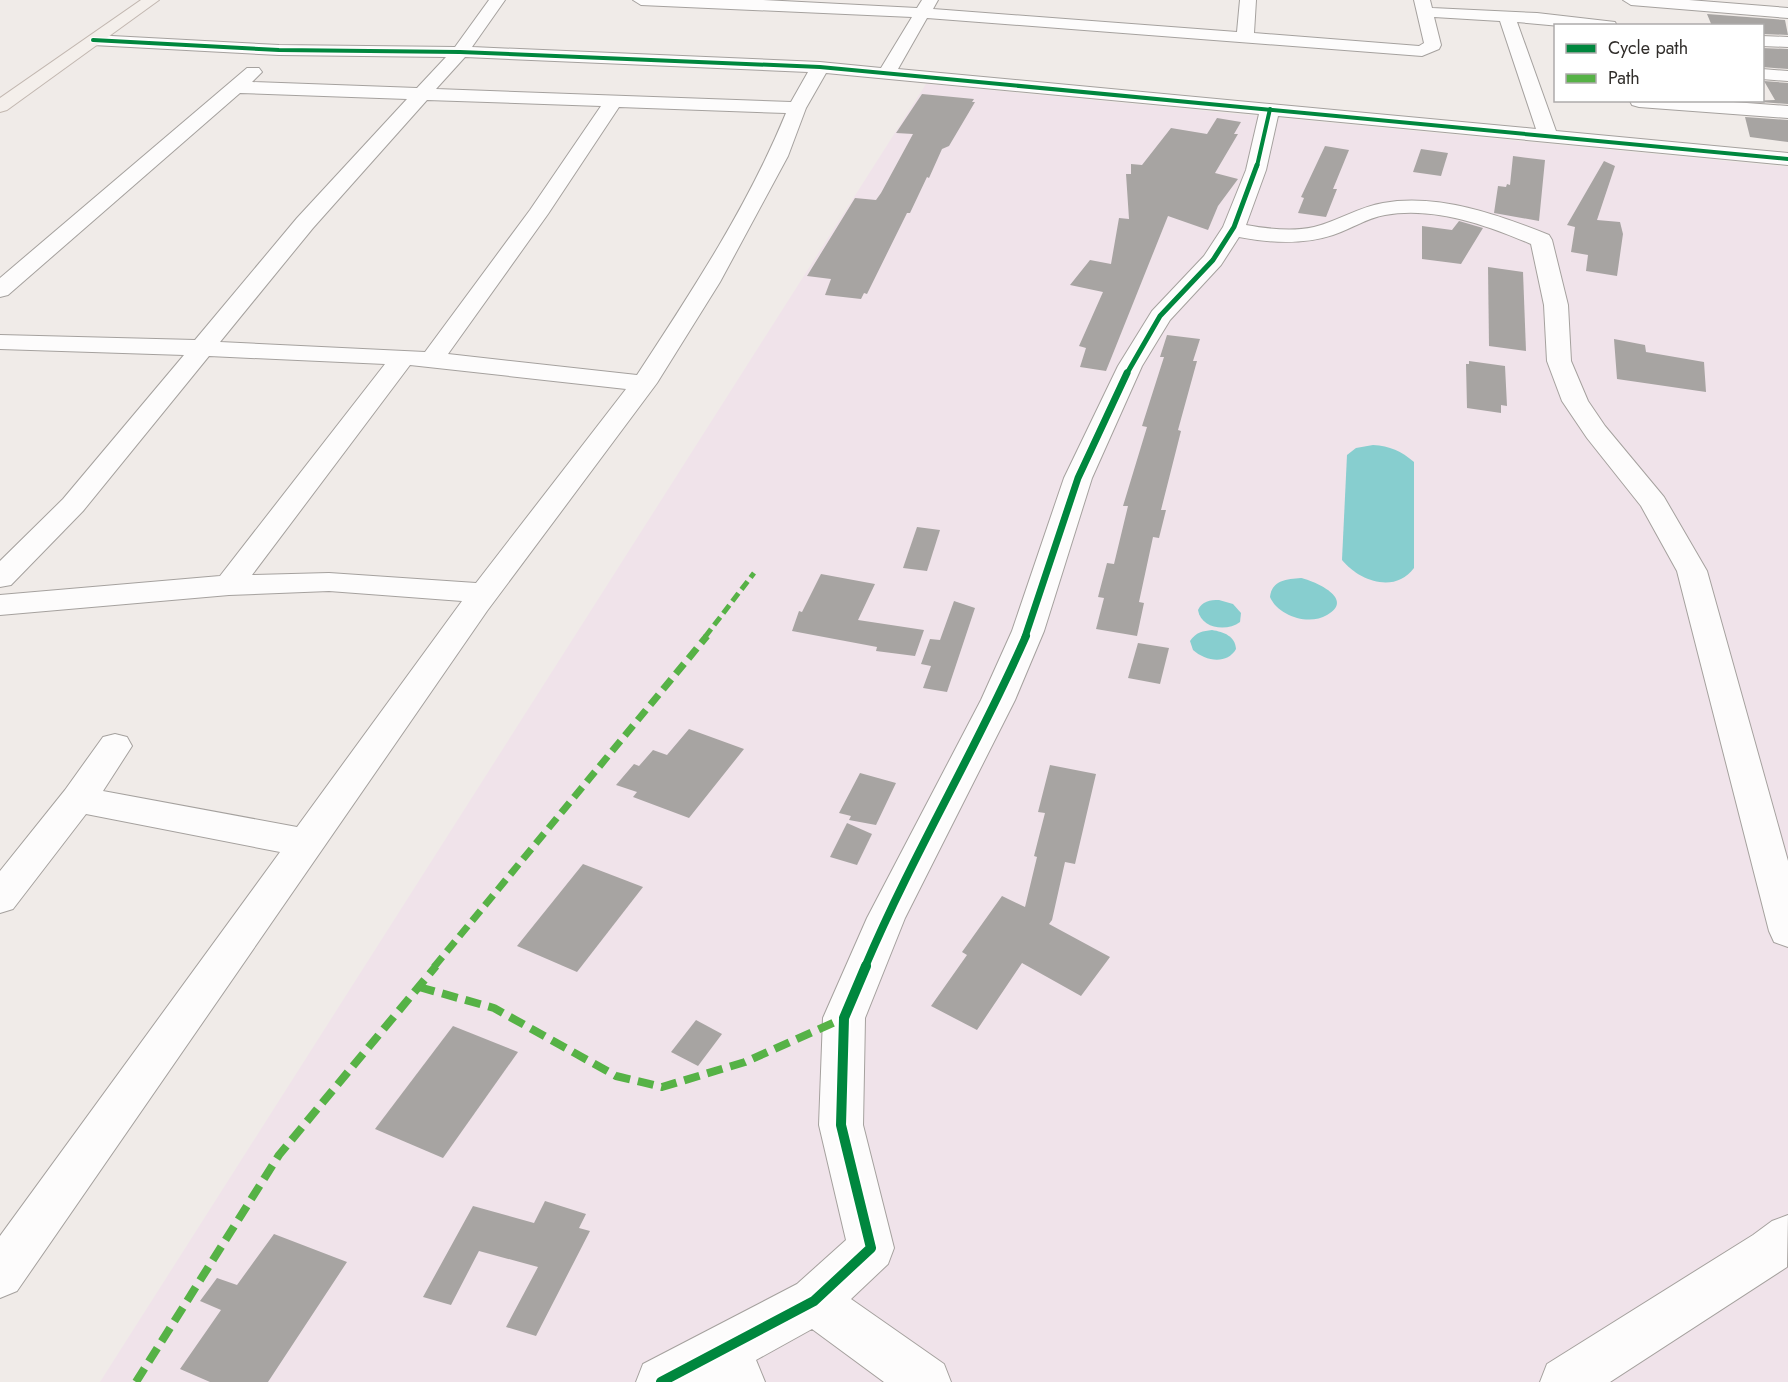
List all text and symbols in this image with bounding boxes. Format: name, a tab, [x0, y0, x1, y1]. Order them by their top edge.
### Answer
legend	[1554, 24, 1764, 102]
text: Cycle path	[1608, 35, 1688, 61]
text: Path	[1608, 65, 1640, 91]

